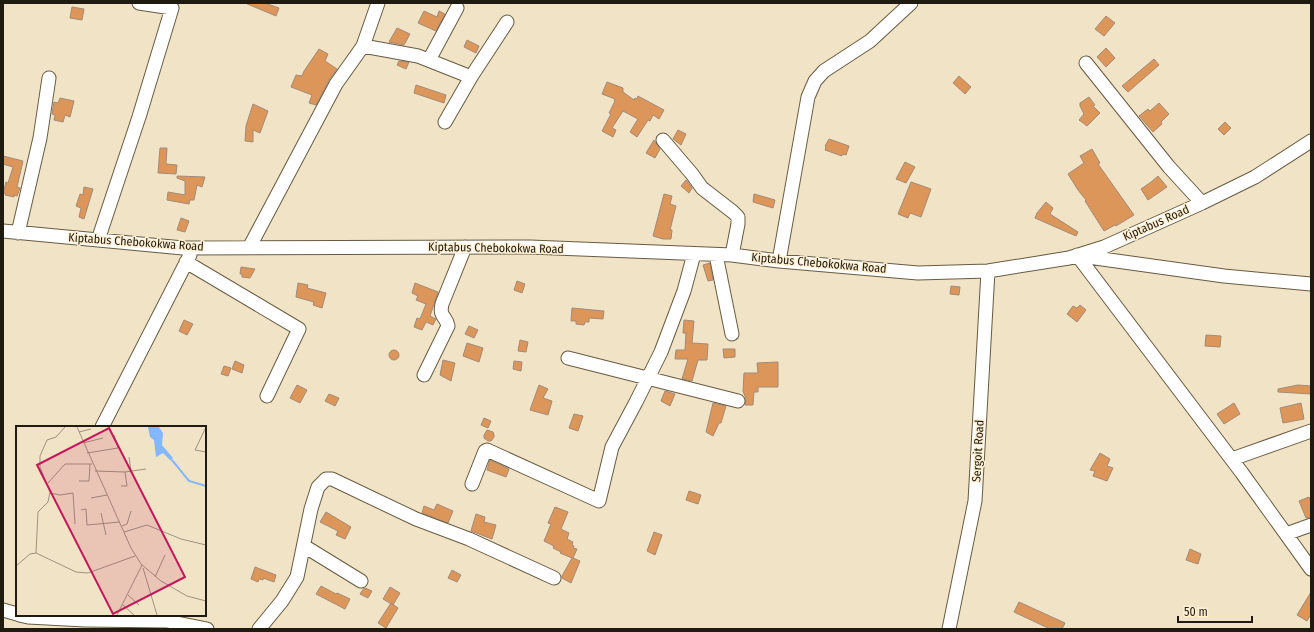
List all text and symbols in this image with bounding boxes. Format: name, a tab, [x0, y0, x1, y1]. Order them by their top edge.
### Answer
street label: Kiptabus Road	[1121, 202, 1191, 244]
street label: Kiptabus Chebokokwa Road	[68, 230, 204, 254]
street label: Kiptabus Chebokokwa Road	[428, 240, 564, 256]
street label: Kiptabus Chebokokwa Road	[751, 250, 887, 276]
street label: Sergoit Road	[969, 420, 987, 482]
inset map	[16, 426, 206, 616]
scale bar	[1178, 598, 1252, 624]
text: 50 m	[1184, 605, 1208, 619]

